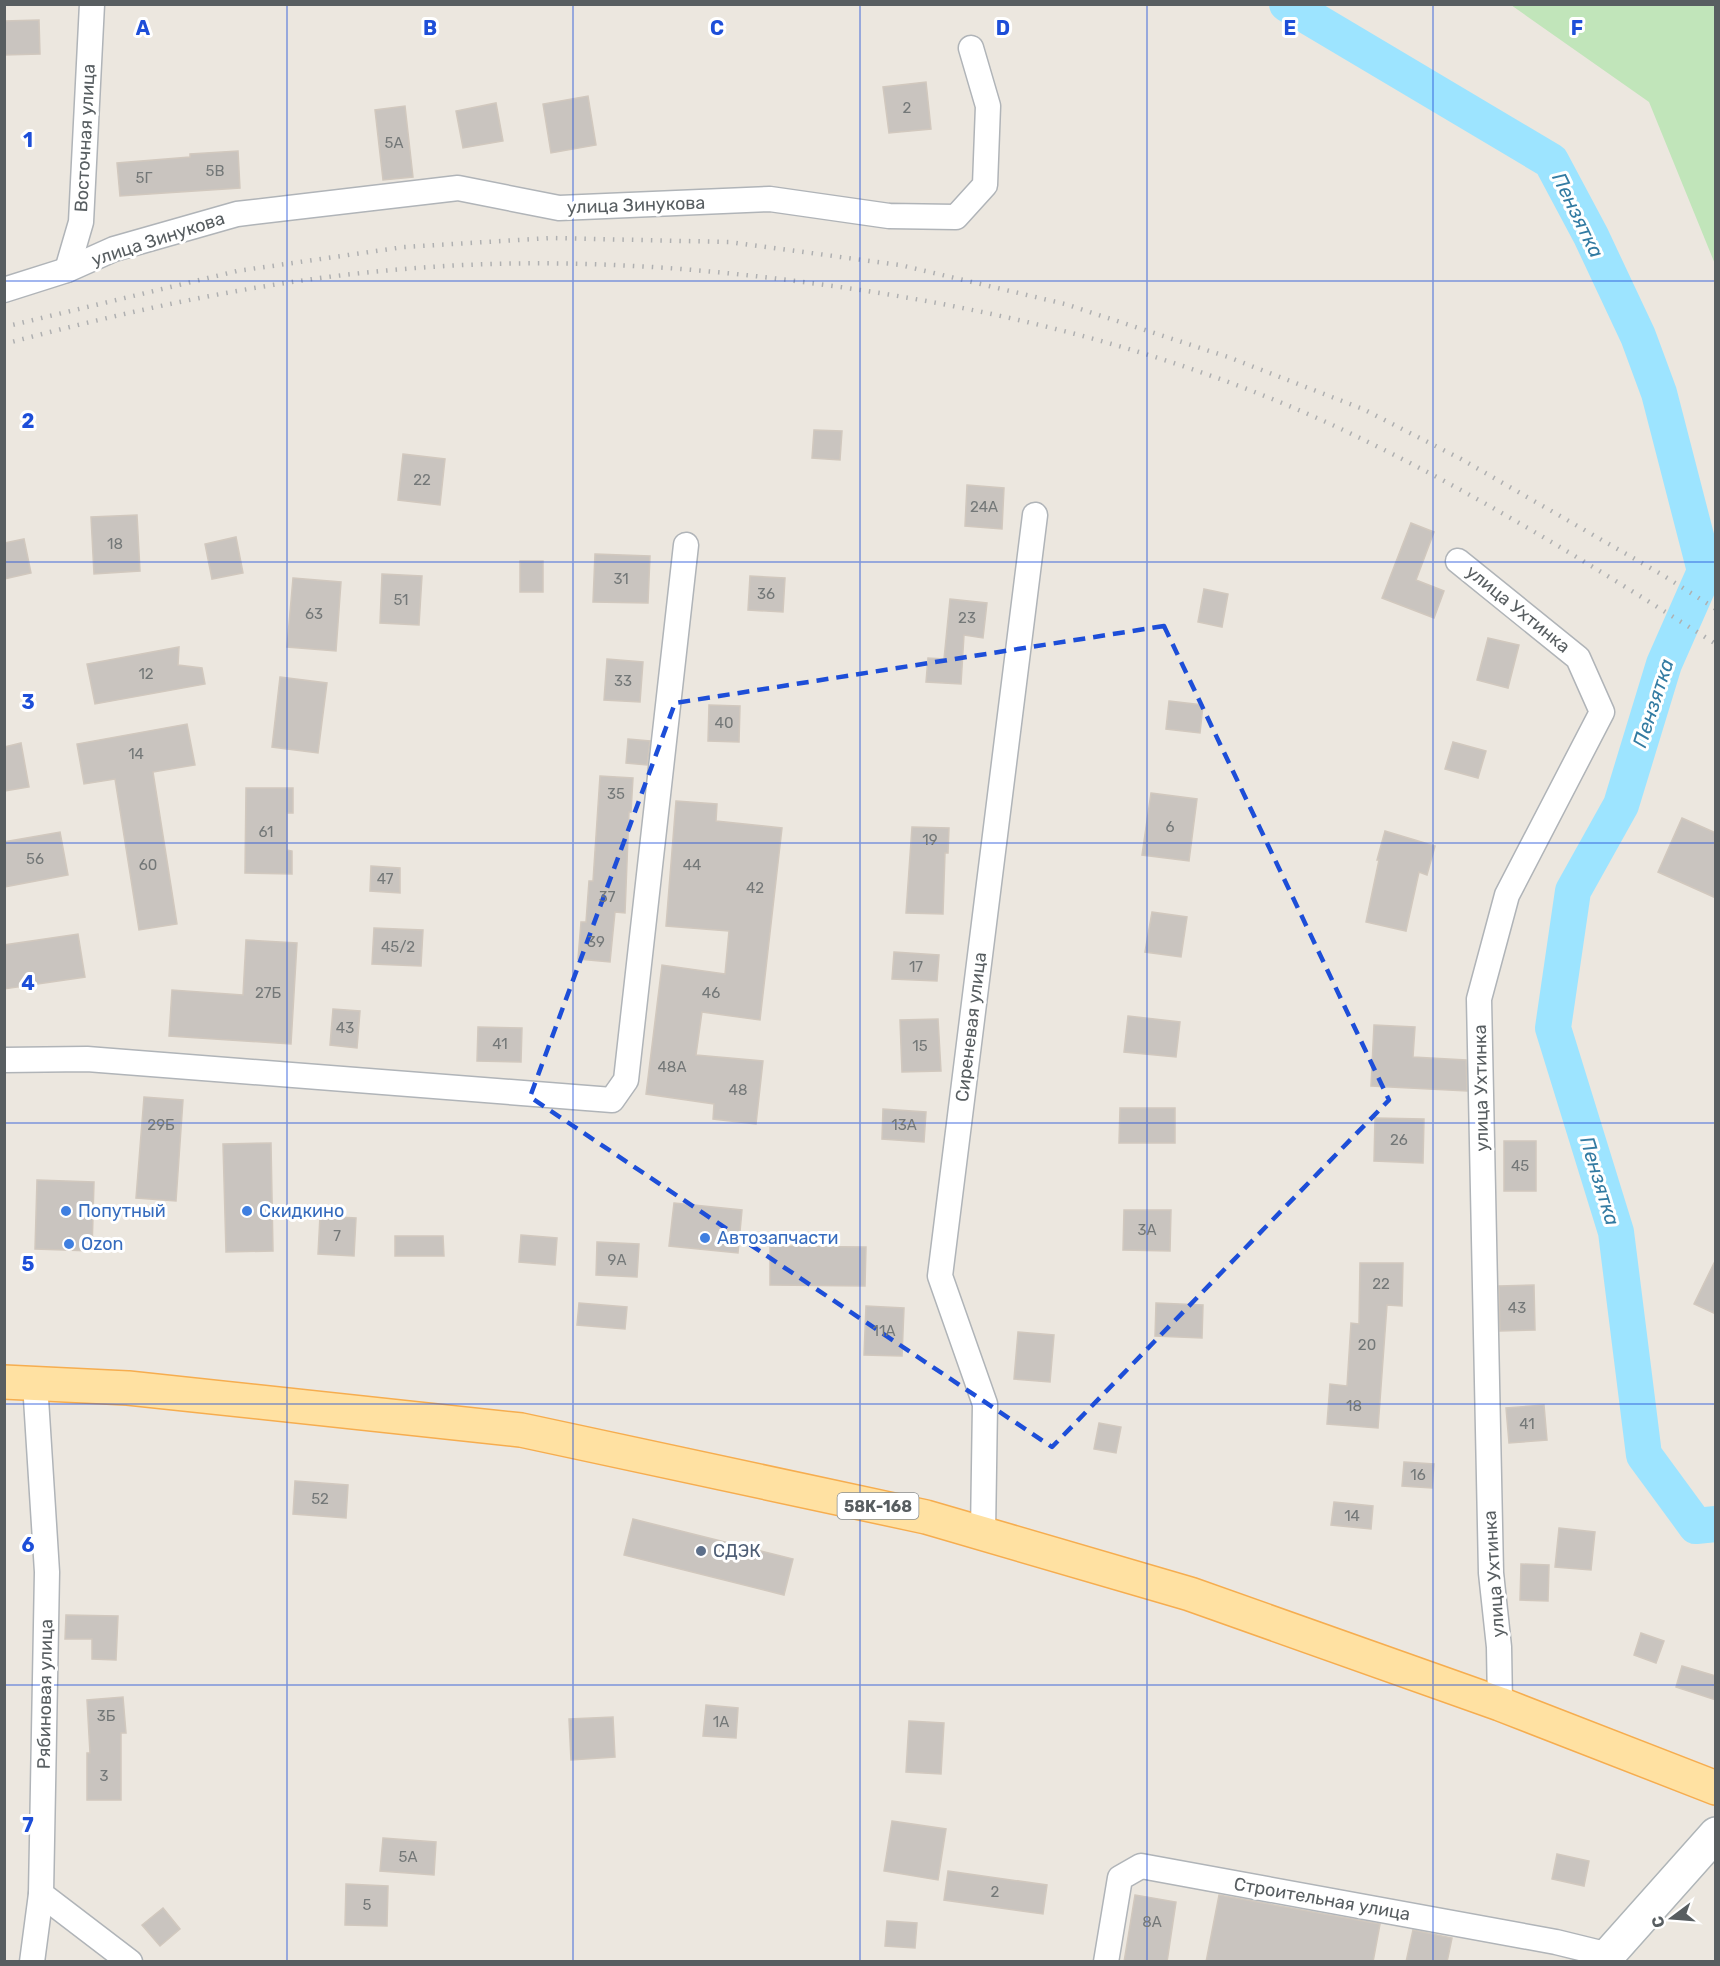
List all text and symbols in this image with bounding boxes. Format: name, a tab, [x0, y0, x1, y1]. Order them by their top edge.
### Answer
text: A	[136, 16, 151, 40]
text: B	[423, 16, 437, 40]
text: C	[710, 16, 724, 40]
text: D	[996, 16, 1010, 40]
text: E	[1284, 16, 1296, 40]
text: F	[1571, 16, 1583, 40]
street label: Восточная улица	[70, 63, 100, 213]
house number: 2	[903, 99, 912, 117]
text: 1	[23, 128, 33, 152]
house number: 5А	[385, 134, 403, 152]
house number: 5В	[206, 162, 224, 180]
house number: 5Г	[136, 169, 153, 187]
water label: Пензятка	[1547, 169, 1609, 262]
street label: улица Зинукова	[566, 192, 706, 218]
street label: улица Зинукова	[89, 207, 227, 271]
text: 2	[22, 409, 35, 433]
house number: 22	[413, 471, 431, 489]
house number: 24А	[970, 498, 998, 516]
house number: 18	[107, 535, 123, 553]
street label: улица Ухтинка	[1462, 560, 1574, 658]
house number: 31	[613, 570, 629, 588]
house number: 36	[757, 585, 775, 603]
house number: 51	[393, 591, 409, 609]
house number: 63	[305, 605, 323, 623]
house number: 23	[958, 609, 976, 627]
water label: Пензятка	[1627, 655, 1679, 750]
house number: 12	[138, 665, 154, 683]
house number: 33	[614, 672, 632, 690]
text: 3	[21, 690, 35, 714]
house number: 40	[715, 714, 733, 732]
house number: 14	[128, 745, 144, 763]
house number: 35	[607, 785, 625, 803]
house number: 6	[1165, 818, 1175, 836]
house number: 61	[258, 823, 274, 841]
house number: 19	[922, 831, 938, 849]
house number: 56	[26, 850, 44, 868]
house number: 60	[139, 856, 157, 874]
house number: 44	[683, 856, 701, 874]
house number: 47	[377, 870, 394, 888]
house number: 42	[746, 879, 764, 897]
house number: 37	[599, 888, 616, 906]
house number: 39	[587, 933, 605, 951]
house number: 45/2	[381, 938, 415, 956]
street label: Сиреневая улица	[951, 951, 991, 1103]
house number: 17	[909, 958, 923, 976]
text: 4	[21, 971, 35, 995]
house number: 27Б	[255, 984, 281, 1002]
house number: 46	[702, 984, 720, 1002]
house number: 43	[336, 1019, 354, 1037]
street label: улица Ухтинка	[1469, 1024, 1493, 1152]
house number: 41	[492, 1035, 508, 1053]
house number: 15	[912, 1037, 928, 1055]
house number: 48А	[658, 1058, 686, 1076]
house number: 48	[729, 1081, 747, 1099]
house number: 29Б	[147, 1116, 175, 1134]
house number: 13А	[891, 1116, 917, 1134]
house number: 26	[1390, 1131, 1408, 1149]
water label: Пензятка	[1575, 1134, 1625, 1229]
house number: 45	[1511, 1157, 1529, 1175]
place label: Попутный	[78, 1200, 166, 1222]
place label: Скидкино	[259, 1200, 344, 1222]
marker: Попутный	[59, 1204, 73, 1218]
marker: Скидкино	[240, 1204, 254, 1218]
house number: 3А	[1137, 1221, 1157, 1239]
house number: 7	[333, 1227, 341, 1245]
place label: Автозапчасти	[717, 1227, 838, 1249]
marker: Автозапчасти	[698, 1231, 712, 1245]
place label: Ozon	[81, 1233, 123, 1255]
marker: Ozon	[62, 1237, 76, 1251]
house number: 9А	[608, 1251, 626, 1269]
text: 5	[22, 1252, 35, 1276]
house number: 22	[1372, 1275, 1390, 1293]
house number: 43	[1508, 1299, 1526, 1317]
house number: 11А	[873, 1322, 895, 1340]
house number: 20	[1358, 1336, 1376, 1354]
house number: 18	[1346, 1397, 1362, 1415]
house number: 41	[1519, 1415, 1535, 1433]
house number: 16	[1410, 1466, 1426, 1484]
house number: 52	[311, 1490, 329, 1508]
road number: 58К-168	[838, 1493, 918, 1519]
house number: 14	[1344, 1507, 1360, 1525]
street label: улица Ухтинка	[1479, 1510, 1509, 1638]
text: 6	[21, 1533, 35, 1557]
place label: СДЭК	[713, 1540, 761, 1562]
marker: СДЭК	[694, 1544, 708, 1558]
street label: Рябиновая улица	[33, 1619, 57, 1769]
house number: 3Б	[97, 1707, 116, 1725]
house number: 1А	[713, 1713, 729, 1731]
house number: 3	[99, 1767, 109, 1785]
text: 7	[22, 1813, 34, 1837]
house number: 5А	[399, 1848, 417, 1866]
street label: Строительная улица	[1232, 1873, 1412, 1925]
house number: 2	[991, 1883, 1000, 1901]
north arrow	[1642, 1888, 1702, 1948]
house number: 5	[363, 1896, 372, 1914]
house number: 8А	[1142, 1913, 1162, 1931]
text: С	[1647, 1914, 1669, 1930]

